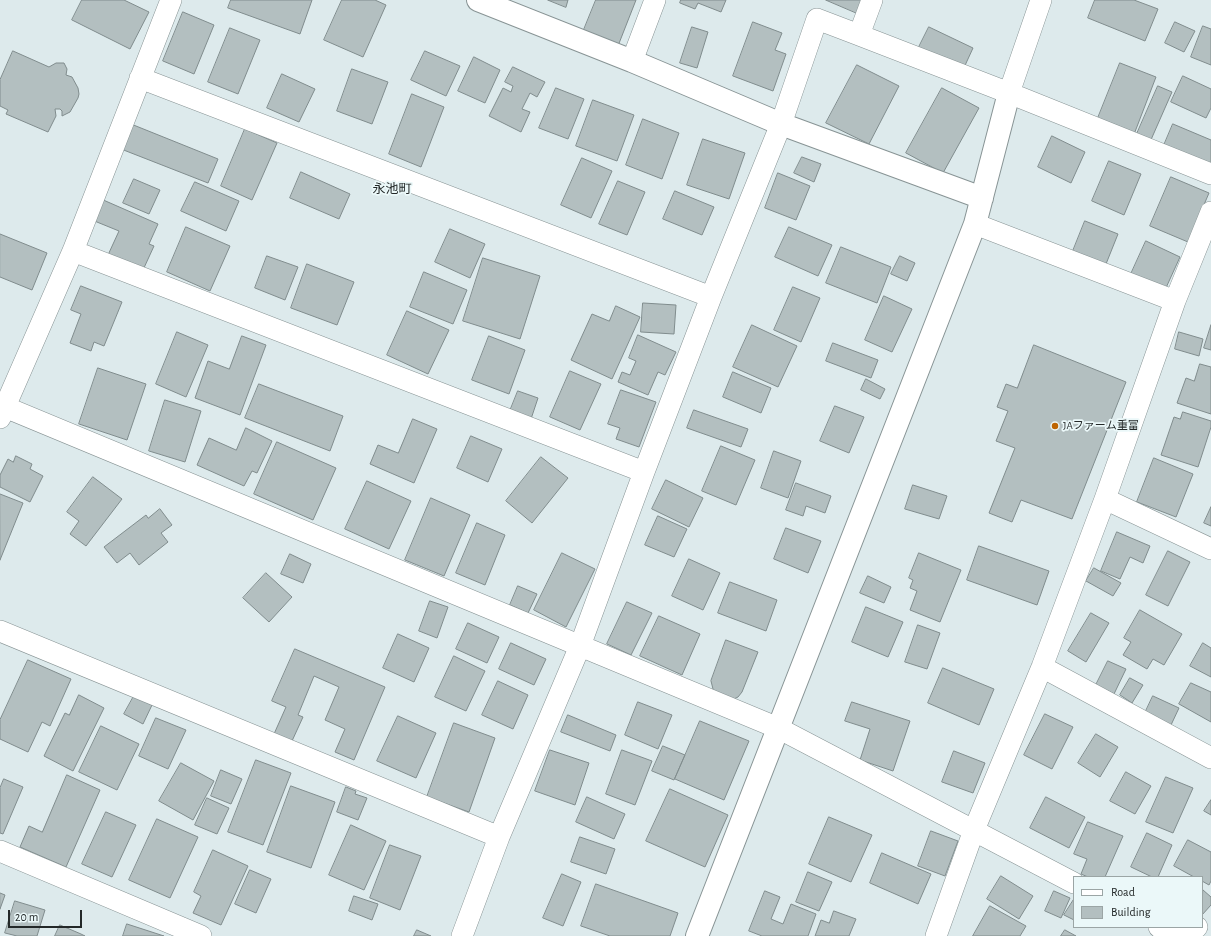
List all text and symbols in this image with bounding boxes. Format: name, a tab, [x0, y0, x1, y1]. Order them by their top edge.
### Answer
district label: 永池町	[373, 181, 411, 197]
place label: JAファーム重富	[1063, 419, 1139, 433]
marker: JAファーム重富	[1050, 421, 1060, 431]
legend	[1073, 876, 1203, 928]
text: Road	[1111, 886, 1135, 898]
scale bar	[10, 902, 84, 928]
text: Building	[1111, 906, 1151, 918]
text: 20 m	[15, 911, 38, 923]

